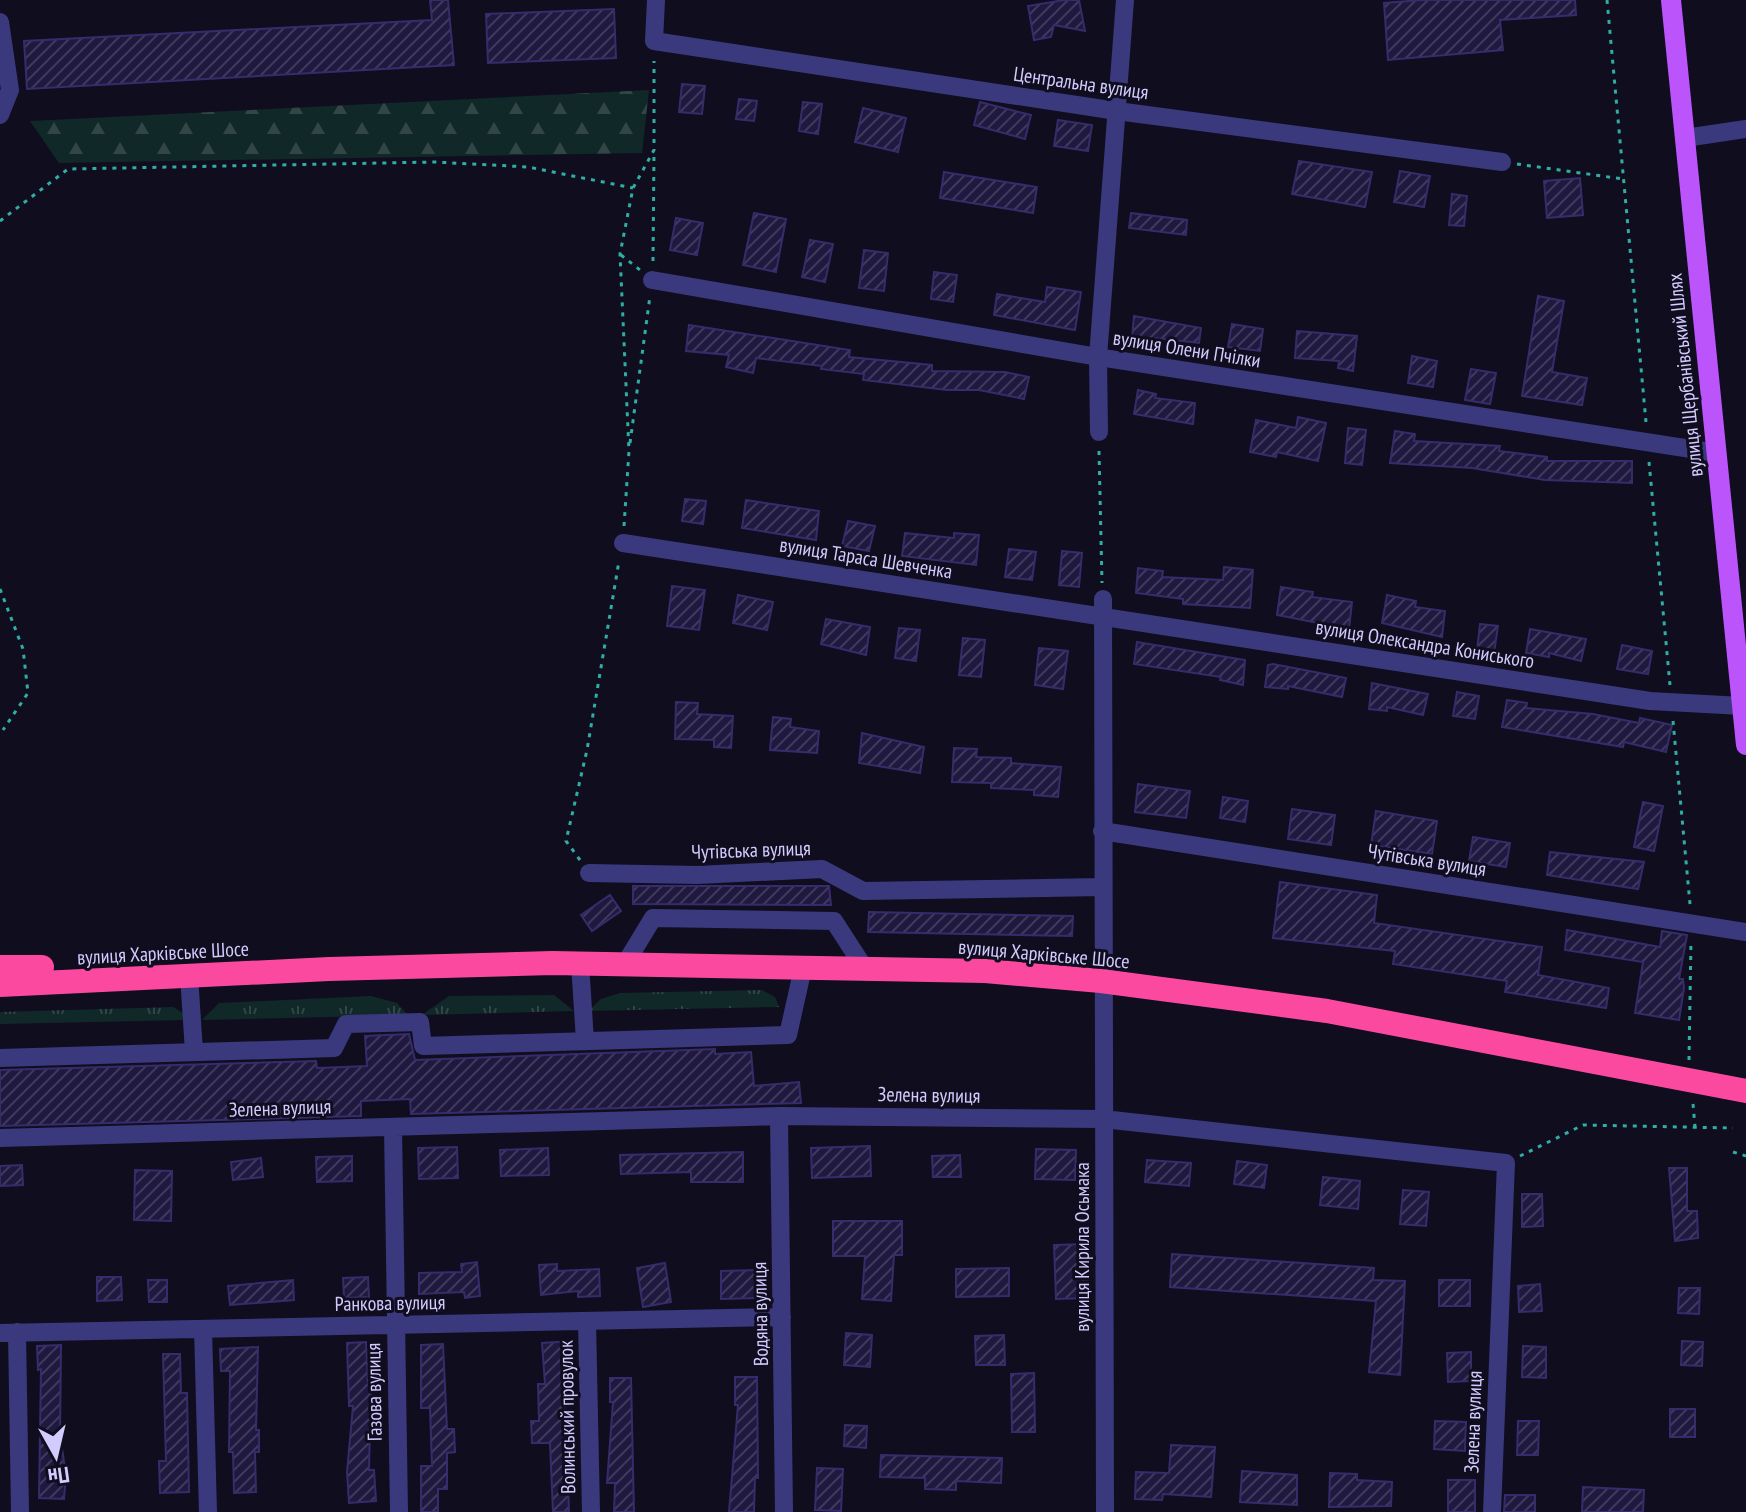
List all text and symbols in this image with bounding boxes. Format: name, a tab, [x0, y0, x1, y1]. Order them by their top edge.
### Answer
street label: Центральна вулиця	[1012, 61, 1150, 105]
street label: вулиця Щербанівський Шлях	[1661, 272, 1709, 478]
street label: вулиця Олени Пчілки	[1111, 324, 1263, 374]
street label: вулиця Тараса Шевченка	[778, 532, 954, 584]
street label: вулиця Олександра Кониського	[1314, 614, 1536, 674]
street label: Чутівська вулиця	[691, 835, 811, 865]
street label: Чутівська вулиця	[1366, 838, 1488, 882]
street label: вулиця Харківське Шосе	[957, 934, 1131, 974]
street label: вулиця Харківське Шосе	[76, 936, 250, 970]
street label: Зелена вулиця	[877, 1081, 981, 1109]
street label: Зелена вулиця	[228, 1093, 332, 1123]
street label: вулиця Кирила Осьмака	[1069, 1162, 1095, 1332]
street label: Водяна вулиця	[746, 1262, 774, 1366]
street label: Ранкова вулиця	[335, 1289, 445, 1317]
street label: Волинський провулок	[553, 1340, 581, 1494]
street label: Газова вулиця	[360, 1343, 388, 1441]
street label: Зелена вулиця	[1458, 1370, 1488, 1474]
north arrow	[16, 1416, 96, 1496]
text: Пн	[46, 1460, 71, 1491]

